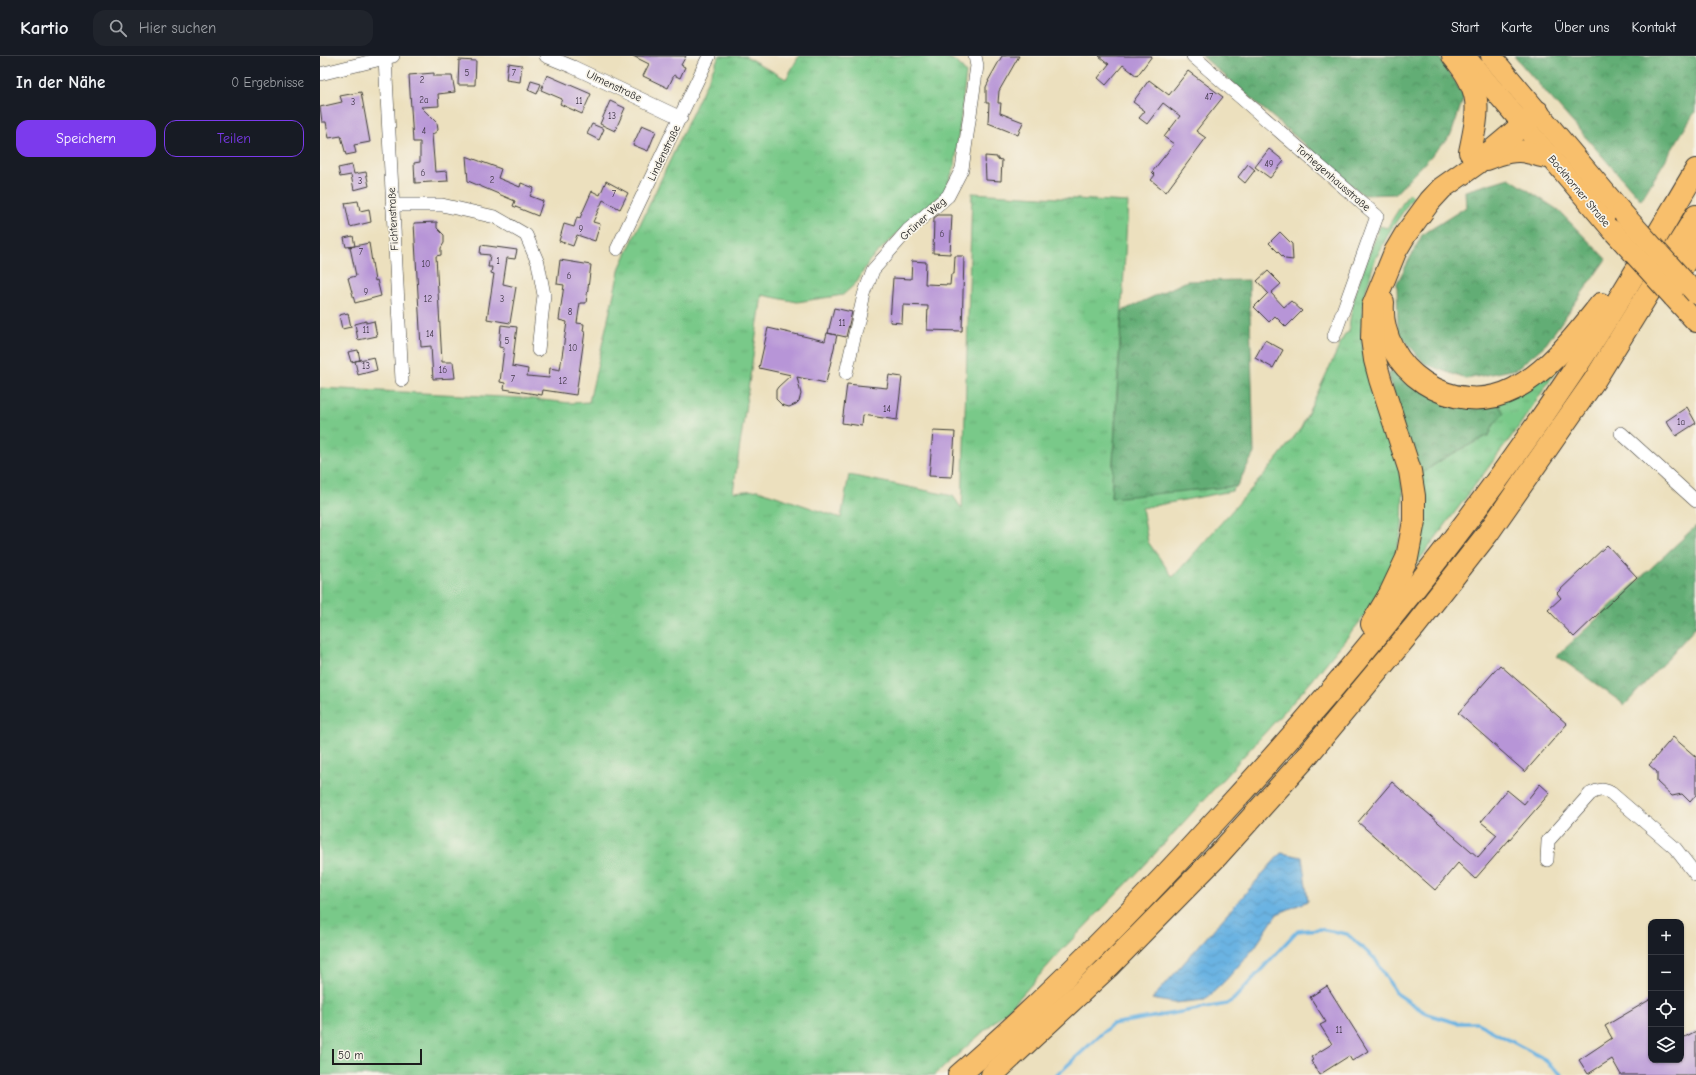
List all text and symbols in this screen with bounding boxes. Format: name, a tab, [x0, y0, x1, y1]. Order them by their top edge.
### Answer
search box	[93, 10, 373, 46]
text: Kartio	[20, 17, 69, 39]
icon: search	[107, 17, 129, 39]
text: Hier suchen	[139, 19, 216, 37]
text: Start	[1451, 19, 1479, 36]
text: Karte	[1501, 19, 1532, 36]
text: Über uns	[1554, 19, 1609, 36]
text: Kontakt	[1631, 19, 1676, 36]
house number: 5	[465, 68, 470, 78]
house number: 7	[512, 68, 517, 78]
street label: Ulmenstraße	[584, 68, 644, 105]
text: In der Nähe	[16, 73, 105, 92]
text: 0 Ergebnisse	[231, 75, 304, 90]
house number: 2	[420, 75, 425, 85]
house number: 47	[1205, 92, 1214, 102]
house number: 2a	[419, 95, 429, 105]
house number: 11	[575, 96, 583, 106]
house number: 3	[351, 97, 355, 107]
house number: 13	[608, 111, 616, 121]
button: Speichern	[16, 120, 156, 157]
button: Teilen	[164, 120, 304, 157]
street label: Lindenstraße	[645, 123, 683, 183]
house number: 4	[422, 126, 426, 136]
street label: Torhegenhausstraße	[1293, 142, 1373, 214]
street label: Bockhorner Straße	[1545, 153, 1613, 230]
house number: 49	[1264, 159, 1274, 169]
house number: 6	[421, 168, 426, 178]
house number: 2	[490, 175, 495, 185]
house number: 3	[358, 176, 362, 186]
street label: Fichtenstraße	[385, 187, 401, 251]
house number: 7	[612, 189, 617, 199]
street label: Grüner Weg	[897, 195, 949, 243]
house number: 9	[579, 224, 584, 234]
house number: 6	[940, 229, 945, 239]
house number: 7	[359, 247, 364, 257]
house number: 1	[496, 256, 500, 266]
house number: 10	[421, 259, 431, 269]
house number: 6	[567, 271, 572, 281]
house number: 9	[364, 287, 369, 297]
house number: 12	[424, 294, 432, 304]
house number: 3	[500, 294, 504, 304]
house number: 8	[568, 307, 573, 317]
house number: 11	[838, 318, 846, 328]
house number: 11	[362, 325, 370, 335]
house number: 14	[426, 329, 434, 339]
house number: 5	[505, 336, 510, 346]
house number: 10	[568, 343, 578, 353]
house number: 13	[362, 361, 370, 371]
house number: 16	[439, 365, 447, 375]
house number: 7	[511, 374, 516, 384]
house number: 12	[559, 376, 567, 386]
house number: 14	[883, 404, 891, 414]
house number: 1a	[1677, 417, 1685, 427]
map controls	[1648, 919, 1684, 1063]
button: +	[1648, 919, 1684, 955]
button: −	[1648, 955, 1684, 991]
button: locate	[1648, 991, 1684, 1027]
house number: 11	[1335, 1025, 1343, 1035]
button: layers	[1648, 1027, 1684, 1063]
scale bar	[332, 1047, 422, 1066]
text: 50 m	[338, 1049, 363, 1062]

